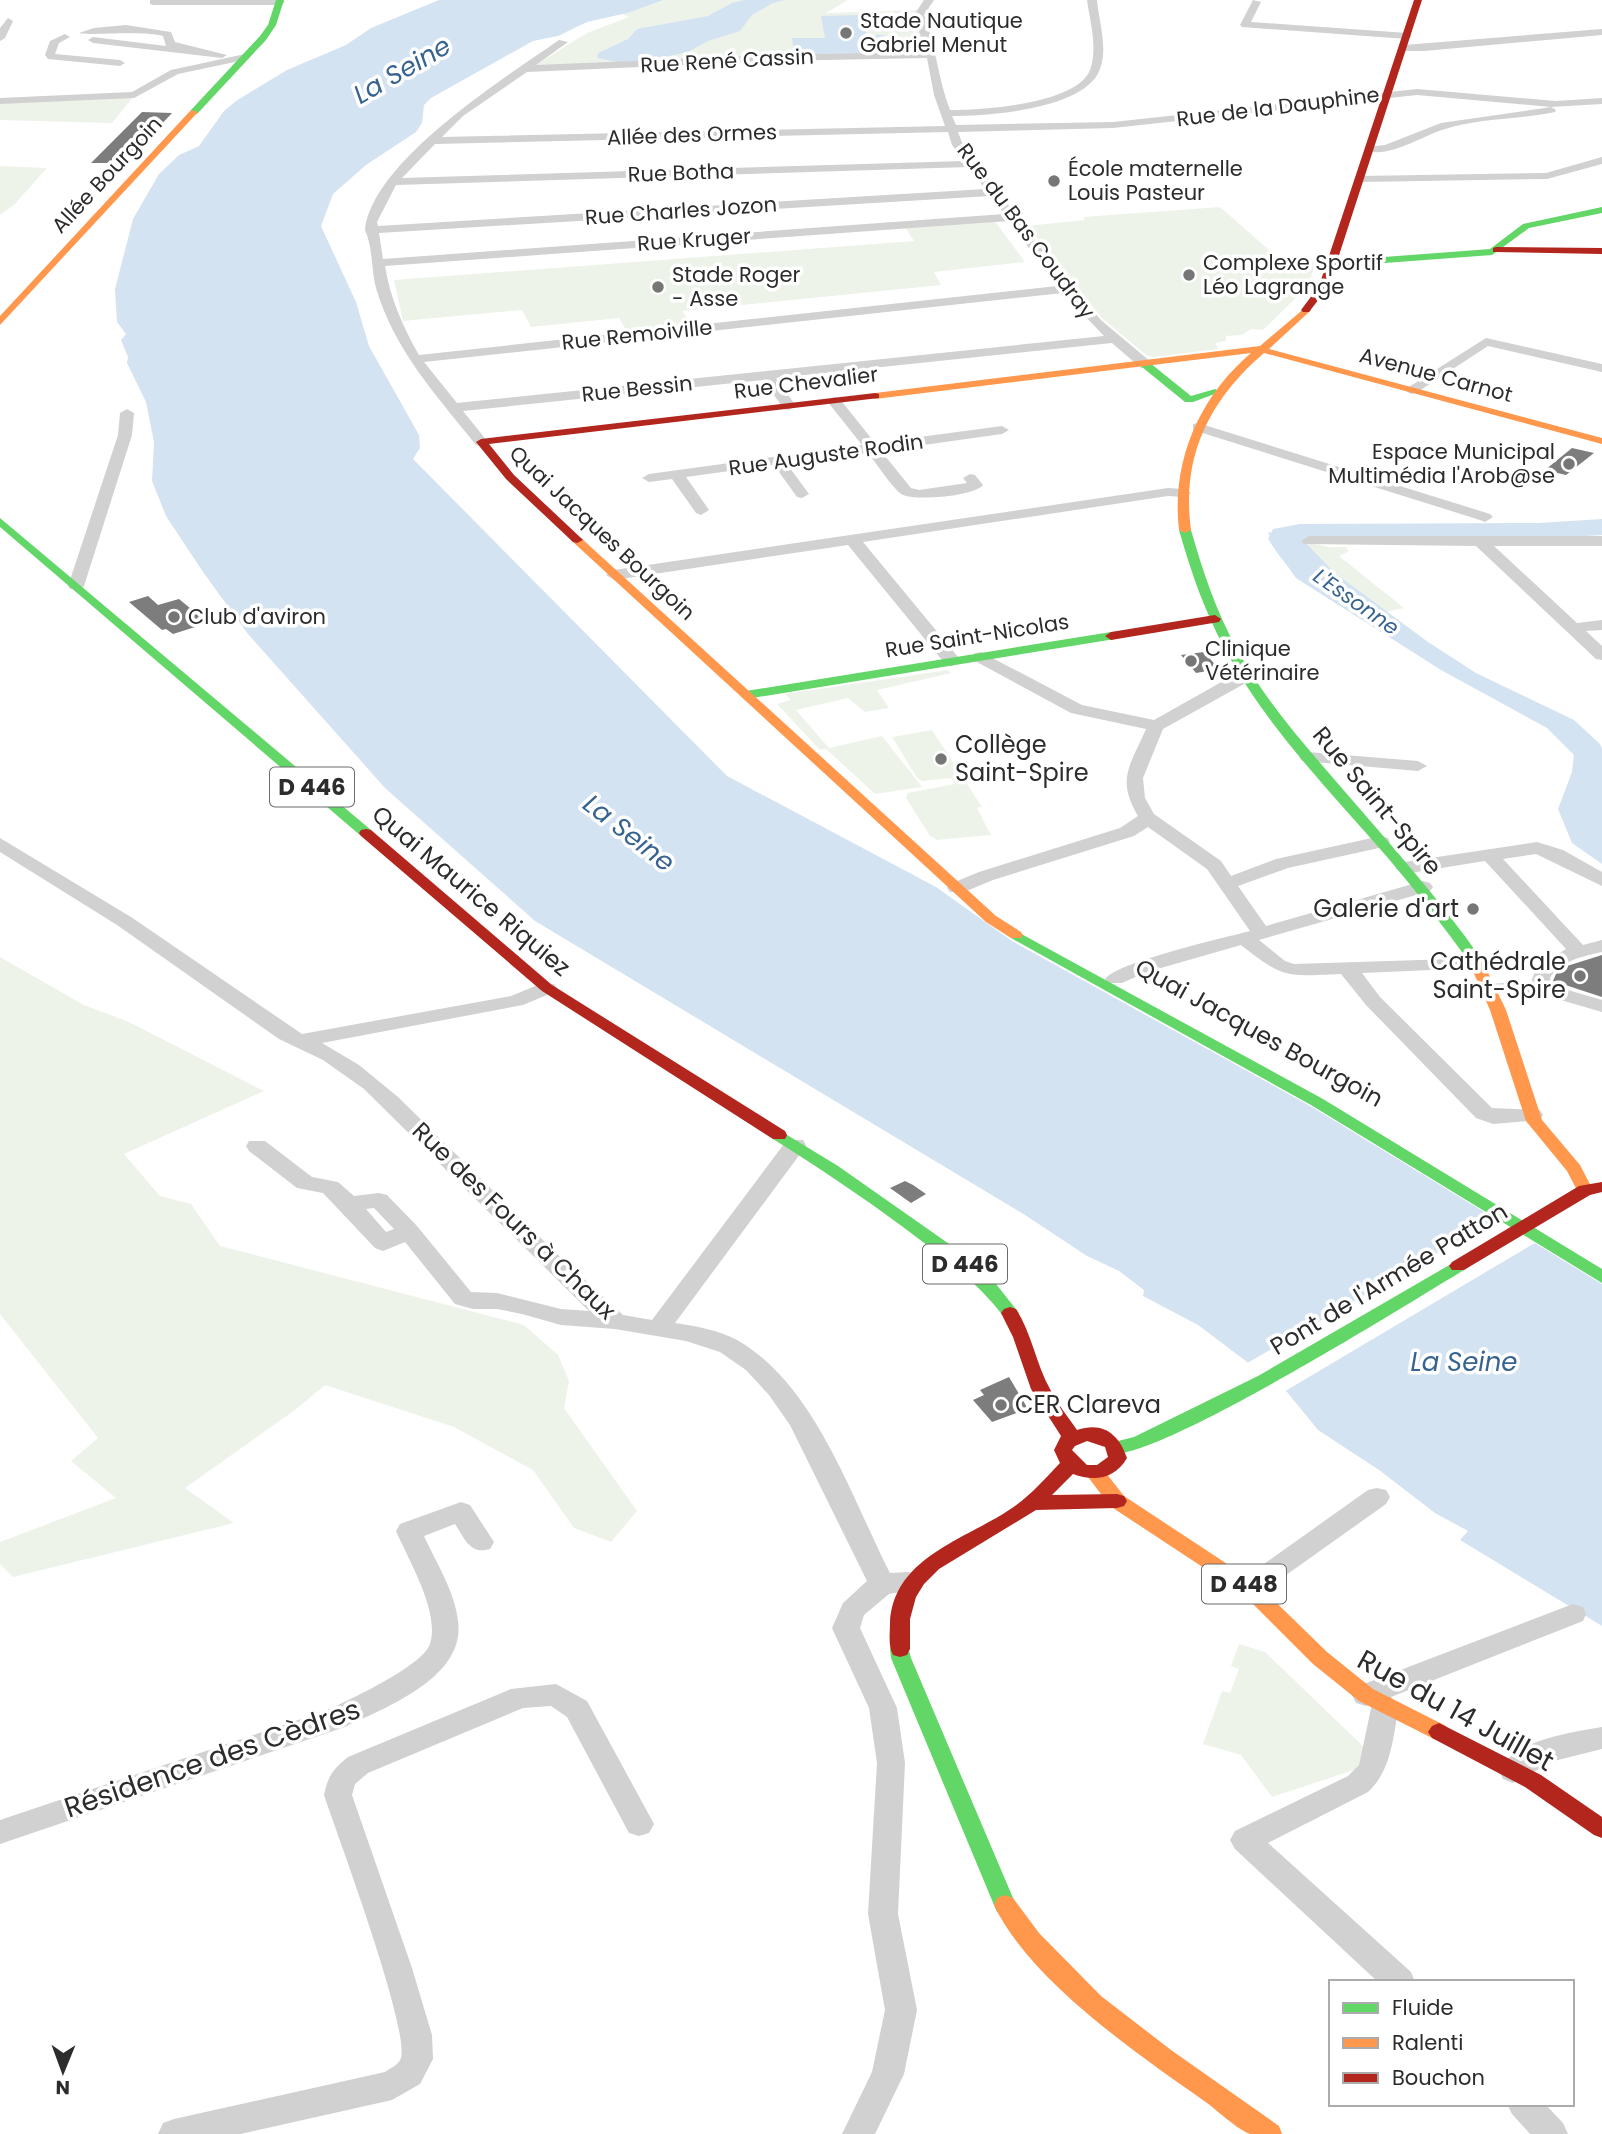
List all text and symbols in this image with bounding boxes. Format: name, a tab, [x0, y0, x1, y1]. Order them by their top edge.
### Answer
place label: Stade Nautique Gabriel Menut	[860, 6, 1023, 59]
marker: Stade Nautique Gabriel Menut	[838, 25, 854, 41]
water label: La Seine	[347, 28, 457, 112]
street label: Rue René Cassin	[640, 41, 814, 80]
street label: Rue de la Dauphine	[1175, 80, 1381, 133]
street label: Allée Bourgoin	[45, 110, 168, 239]
street label: Allée des Ormes	[607, 117, 777, 152]
street label: Rue du Bas Coudray	[951, 137, 1102, 325]
place label: École maternelle Louis Pasteur	[1068, 154, 1243, 207]
street label: Rue Botha	[627, 156, 735, 189]
marker: École maternelle Louis Pasteur	[1046, 173, 1062, 189]
street label: Rue Charles Jozon	[584, 189, 778, 232]
street label: Rue Kruger	[636, 221, 752, 258]
place label: Complexe Sportif Léo Lagrange	[1203, 248, 1383, 301]
place label: Stade Roger - Asse	[672, 260, 800, 313]
marker: Complexe Sportif Léo Lagrange	[1181, 267, 1197, 283]
marker: Stade Roger - Asse	[650, 279, 666, 295]
street label: Rue Remoiville	[560, 312, 714, 357]
street label: Avenue Carnot	[1356, 340, 1516, 409]
street label: Rue Chevalier	[732, 359, 880, 406]
street label: Rue Bessin	[580, 368, 694, 409]
street label: Rue Auguste Rodin	[727, 426, 925, 483]
place label: Espace Municipal Multimédia l'Arob@se	[1328, 437, 1555, 490]
street label: Quai Jacques Bourgoin	[503, 439, 701, 626]
marker: Espace Municipal Multimédia l'Arob@se	[1561, 456, 1577, 472]
water label: L'Essonne	[1308, 561, 1405, 642]
place label: Club d'aviron	[188, 602, 326, 631]
street label: Rue Saint-Nicolas	[883, 607, 1071, 664]
marker: Club d'aviron	[166, 609, 182, 625]
place label: Clinique Vétérinaire	[1205, 634, 1320, 687]
marker: Clinique Vétérinaire	[1183, 653, 1199, 669]
street label: Rue Saint-Spire	[1305, 719, 1449, 882]
place label: Collège Saint-Spire	[955, 728, 1089, 789]
marker: Collège Saint-Spire	[933, 751, 949, 767]
road number: D 446	[270, 768, 354, 806]
water label: La Seine	[576, 786, 682, 880]
street label: Quai Maurice Riquiez	[365, 798, 578, 983]
place label: Galerie d'art	[1313, 892, 1459, 925]
marker: Galerie d'art	[1465, 901, 1481, 917]
place label: Cathédrale Saint-Spire	[1430, 945, 1566, 1006]
street label: Quai Jacques Bourgoin	[1129, 951, 1389, 1115]
marker: Cathédrale Saint-Spire	[1572, 968, 1588, 984]
street label: Rue des Fours à Chaux	[405, 1114, 624, 1327]
street label: Pont de l'Armée Patton	[1264, 1195, 1514, 1363]
road number: D 446	[923, 1245, 1007, 1284]
water label: La Seine	[1411, 1344, 1517, 1380]
place label: CER Clareva	[1015, 1388, 1161, 1421]
marker: CER Clareva	[993, 1397, 1009, 1413]
road number: D 448	[1202, 1564, 1286, 1604]
street label: Rue du 14 Juillet	[1350, 1640, 1561, 1781]
street label: Résidence des Cèdres	[59, 1689, 365, 1827]
legend	[1329, 1980, 1574, 2106]
text: Fluide	[1392, 1993, 1454, 2022]
text: Ralenti	[1392, 2028, 1463, 2057]
north arrow	[28, 2036, 98, 2106]
text: Bouchon	[1392, 2063, 1485, 2092]
text: N	[55, 2074, 70, 2101]

